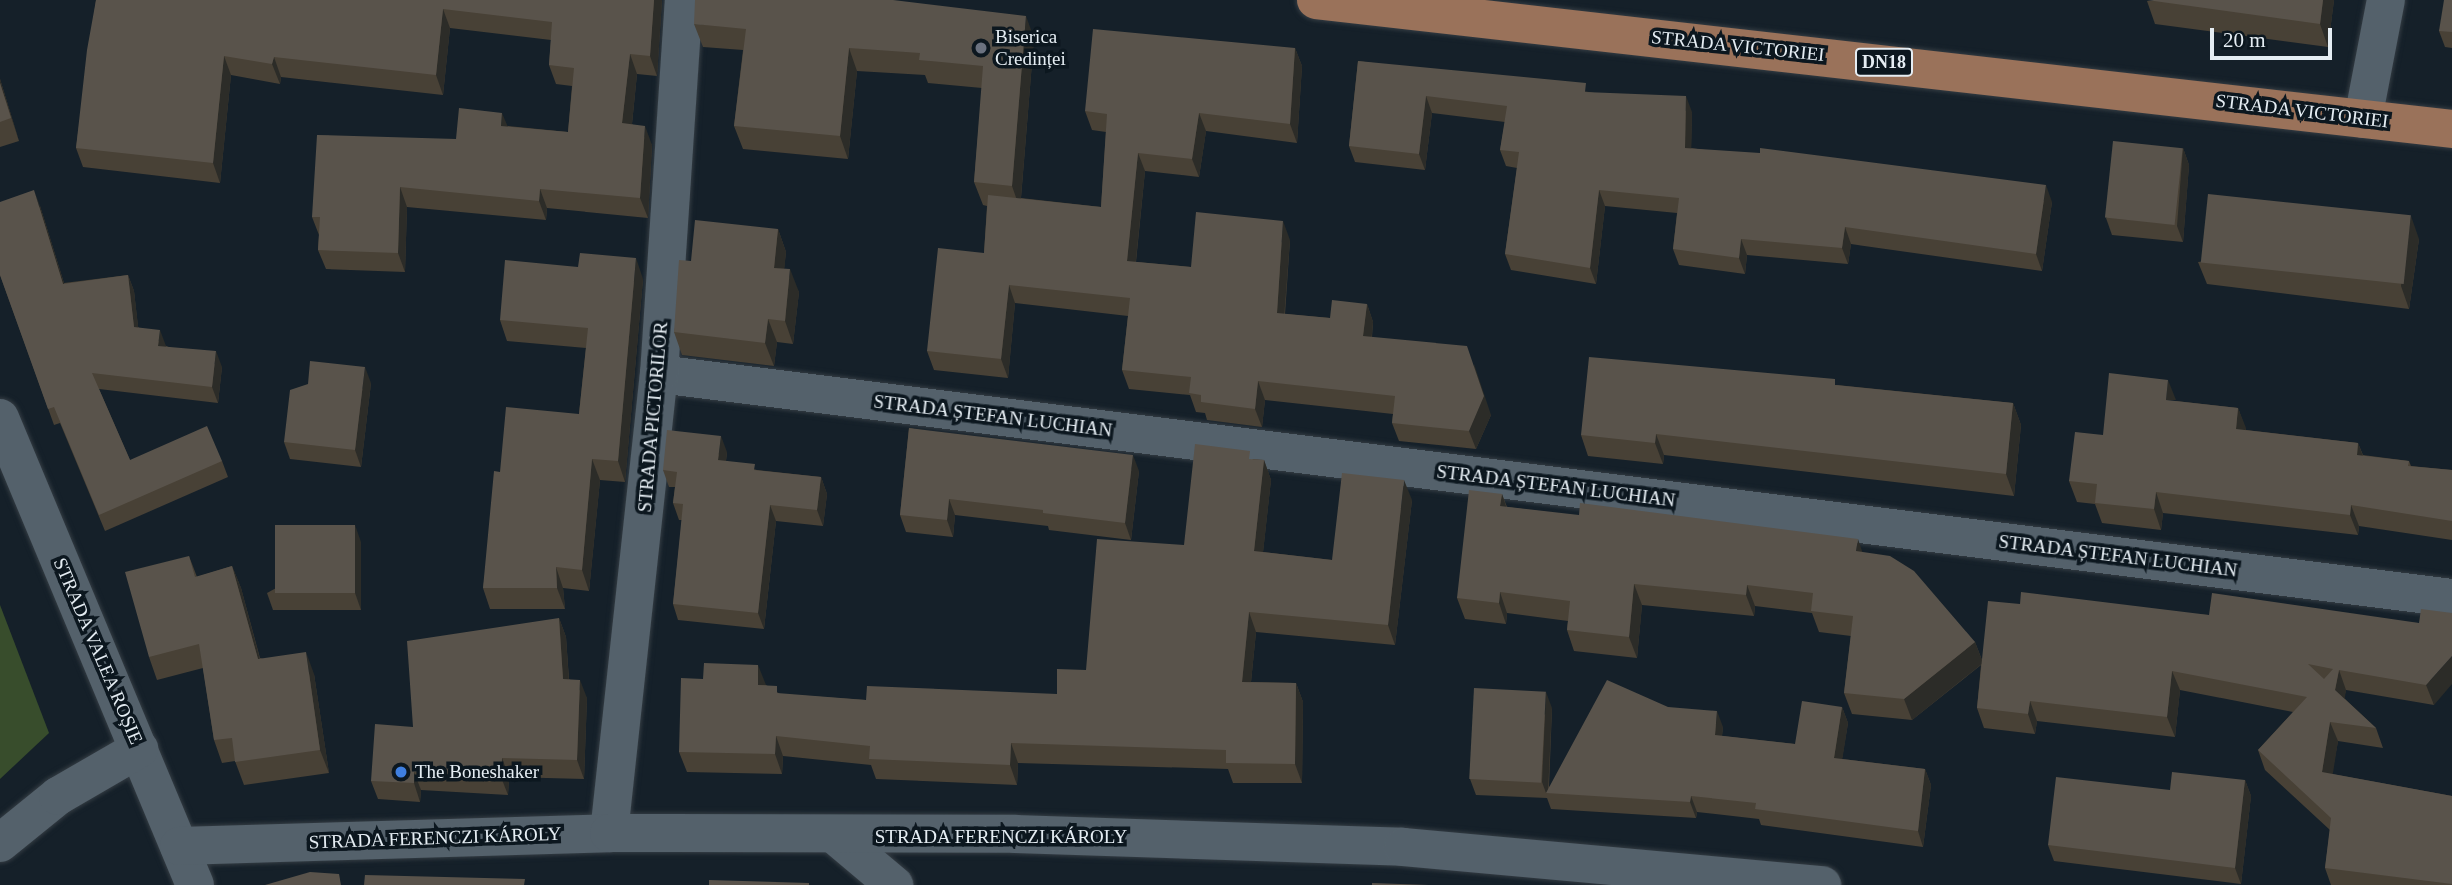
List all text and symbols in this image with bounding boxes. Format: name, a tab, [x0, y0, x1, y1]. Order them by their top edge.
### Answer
scale bar	[2214, 14, 2336, 58]
street label: STRADA VICTORIEI	[1650, 25, 1826, 67]
place label: Biserica Credinței	[995, 26, 1066, 70]
text: 20 m	[2223, 28, 2266, 52]
marker: Biserica Credinței	[973, 40, 989, 56]
road number: DN18	[1854, 48, 1914, 76]
street label: STRADA VICTORIEI	[2214, 89, 2390, 133]
street label: STRADA PICTORILOR	[633, 320, 673, 514]
street label: STRADA ȘTEFAN LUCHIAN	[872, 390, 1114, 442]
street label: STRADA ȘTEFAN LUCHIAN	[1435, 460, 1677, 512]
street label: STRADA ȘTEFAN LUCHIAN	[1997, 530, 2239, 582]
street label: STRADA VALEA ROȘIE	[48, 553, 148, 749]
place label: The Boneshaker	[415, 761, 539, 783]
marker: The Boneshaker	[393, 764, 409, 780]
street label: STRADA FERENCZI KÁROLY	[308, 822, 562, 854]
street label: STRADA FERENCZI KÁROLY	[874, 826, 1128, 848]

